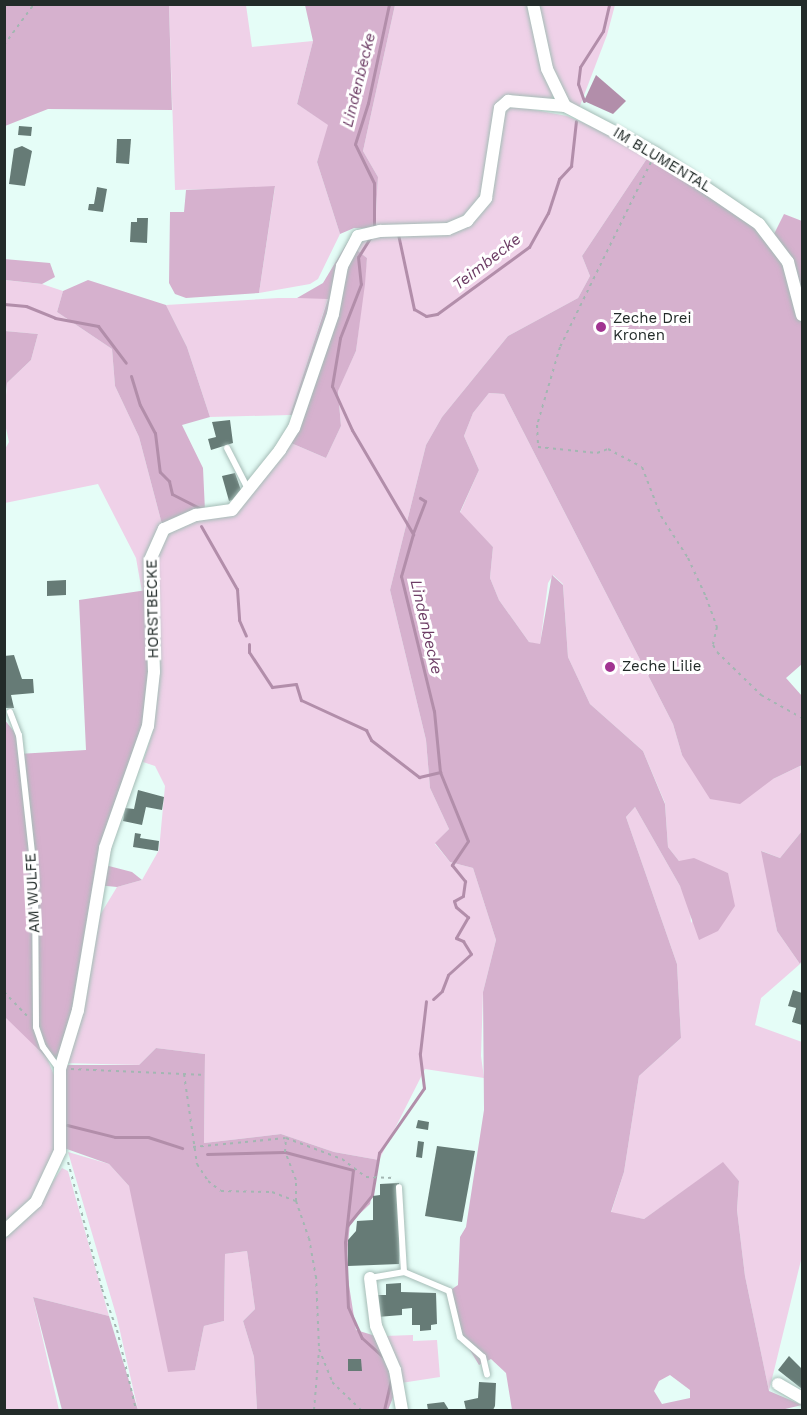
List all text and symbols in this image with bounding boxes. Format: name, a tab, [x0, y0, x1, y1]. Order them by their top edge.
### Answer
water label: Lindenbecke	[338, 31, 380, 129]
street label: IM BLUMENTAL	[610, 124, 714, 196]
water label: Teimbecke	[449, 229, 525, 295]
place label: Zeche Drei Kronen	[613, 309, 691, 344]
marker: Zeche Drei Kronen	[594, 320, 608, 334]
street label: HORSTBECKE	[143, 559, 163, 659]
water label: Lindenbecke	[406, 578, 446, 676]
place label: Zeche Lilie	[622, 658, 701, 676]
marker: Zeche Lilie	[603, 660, 617, 674]
street label: AM WULFE	[22, 852, 44, 934]

